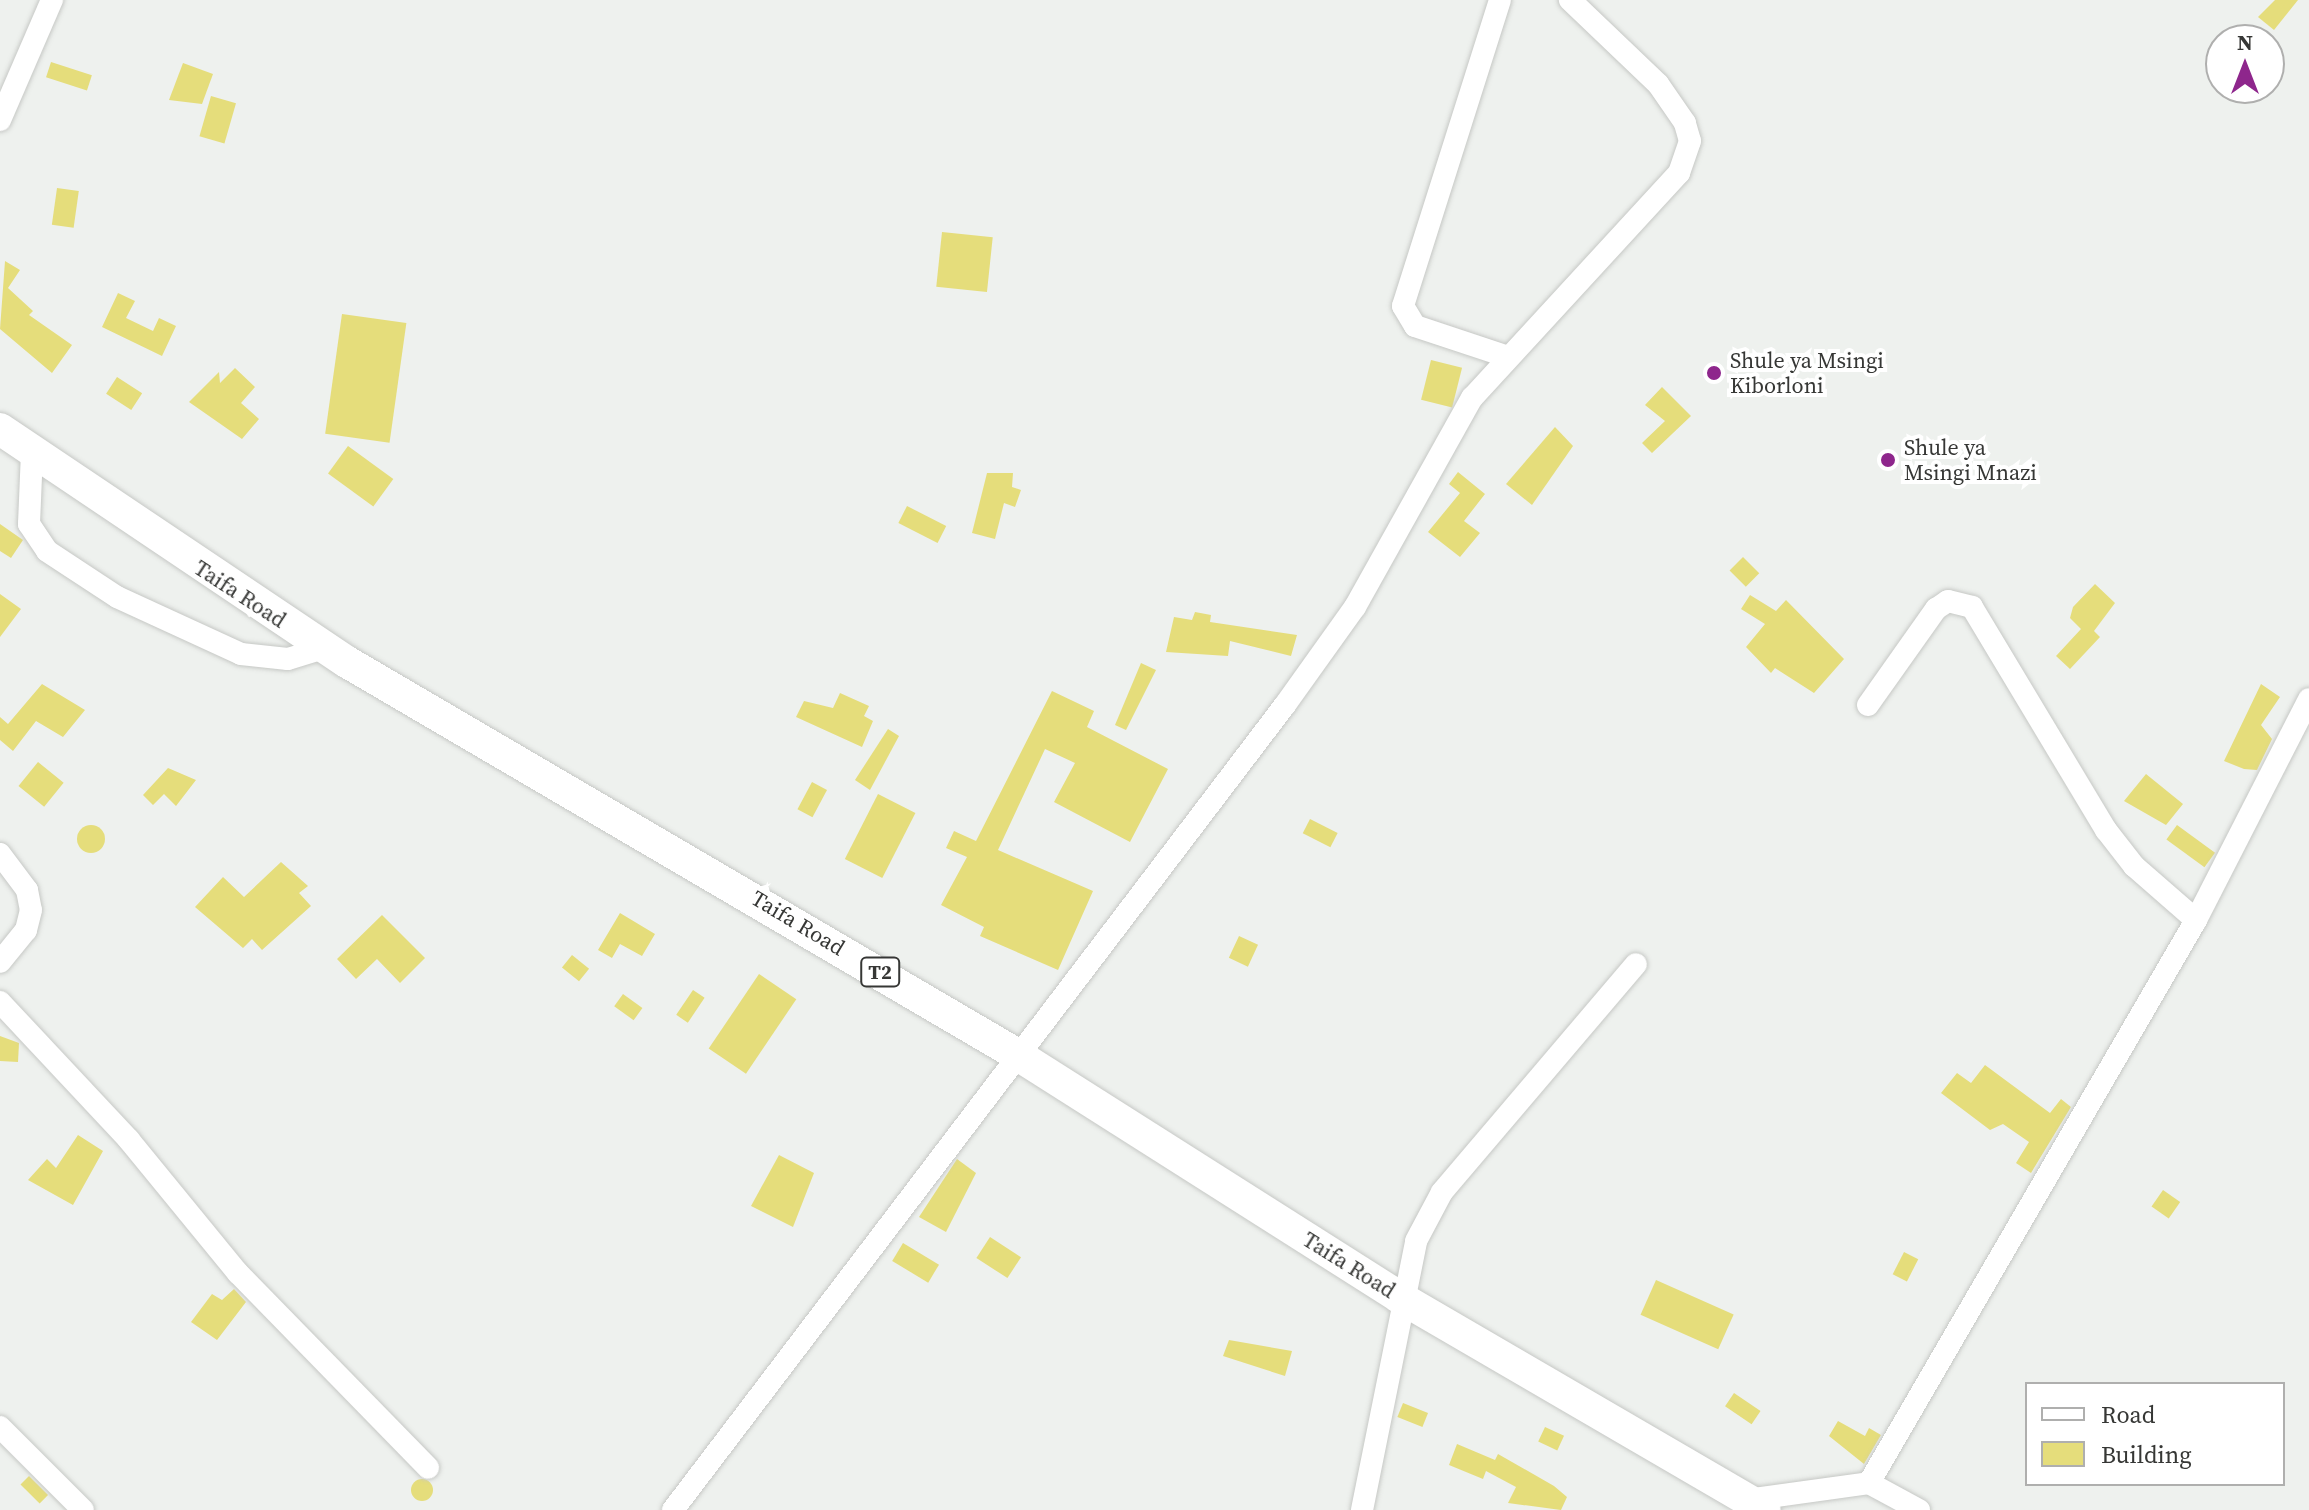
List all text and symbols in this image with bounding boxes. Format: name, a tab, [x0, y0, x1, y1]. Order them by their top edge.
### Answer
north arrow	[2205, 24, 2285, 104]
text: N	[2237, 27, 2253, 57]
place label: Shule ya Msingi Kiborloni	[1730, 347, 1884, 398]
marker: Shule ya Msingi Kiborloni	[1705, 364, 1723, 382]
place label: Shule ya Msingi Mnazi	[1904, 434, 2037, 486]
marker: Shule ya Msingi Mnazi	[1879, 451, 1897, 469]
street label: Taifa Road	[189, 555, 291, 633]
street label: Taifa Road	[747, 885, 849, 961]
road number: T2	[860, 956, 900, 988]
street label: Taifa Road	[1298, 1226, 1400, 1304]
legend	[2025, 1382, 2285, 1486]
text: Road	[2101, 1398, 2155, 1431]
text: Building	[2101, 1438, 2192, 1471]

